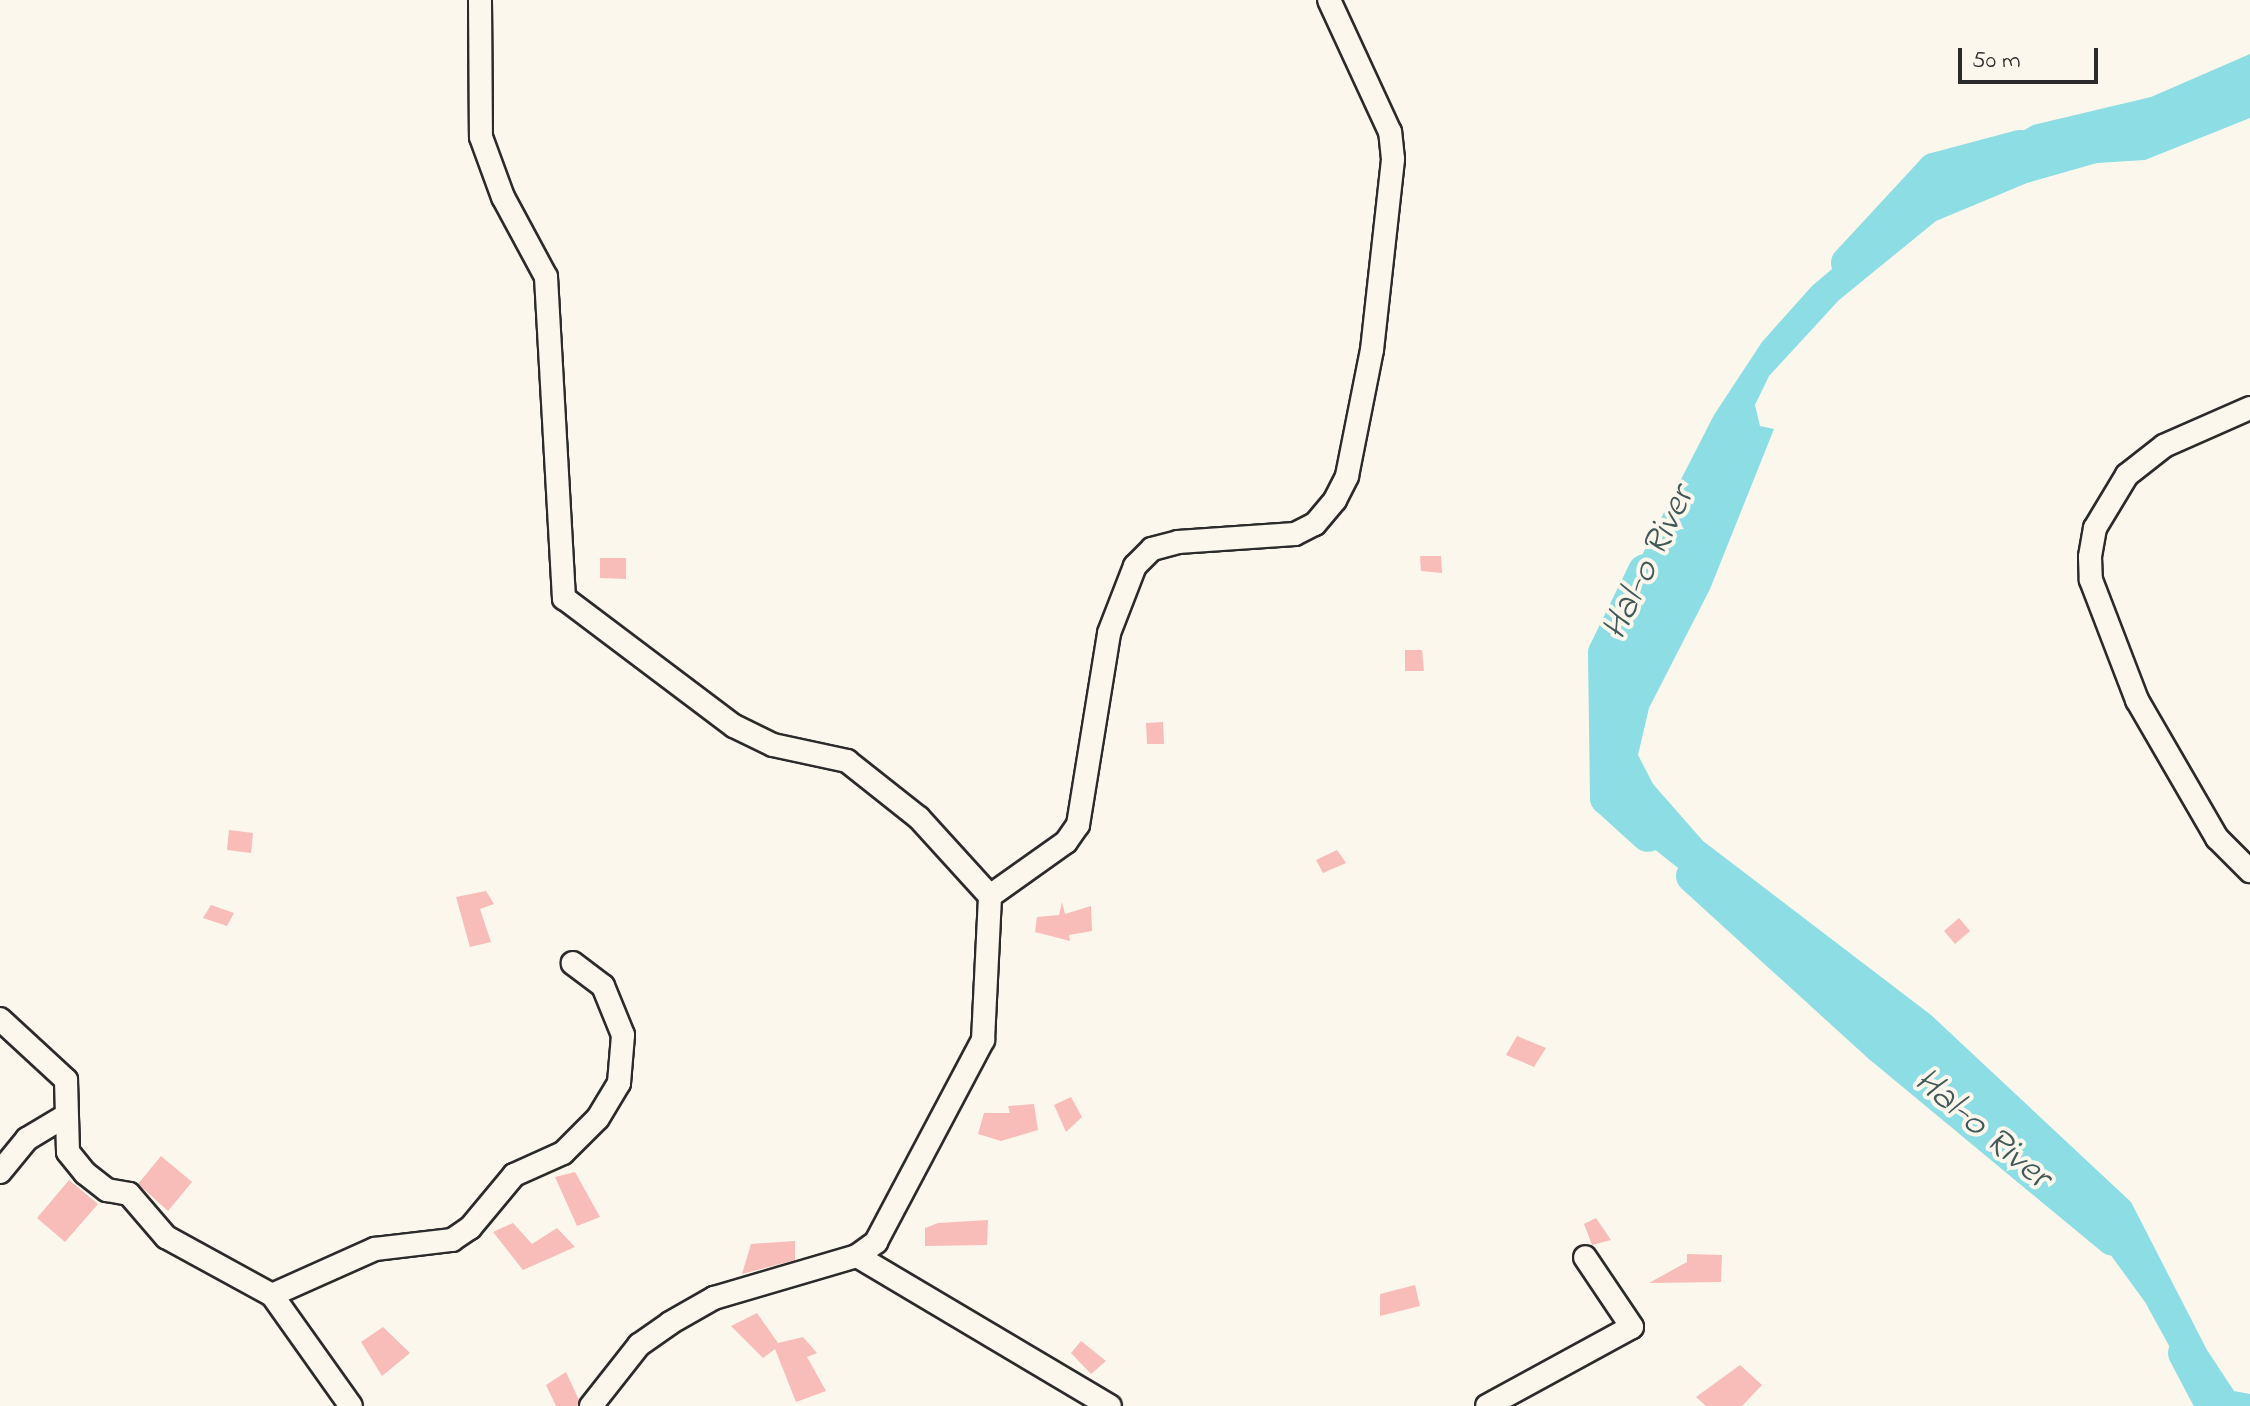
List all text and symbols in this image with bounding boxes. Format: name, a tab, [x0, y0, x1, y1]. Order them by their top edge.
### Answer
scale bar	[1962, 32, 2102, 82]
text: 50 m	[1972, 44, 2021, 79]
water label: Hal-o River	[1593, 480, 1707, 648]
water label: Hal-o River	[1903, 1060, 2059, 1200]

